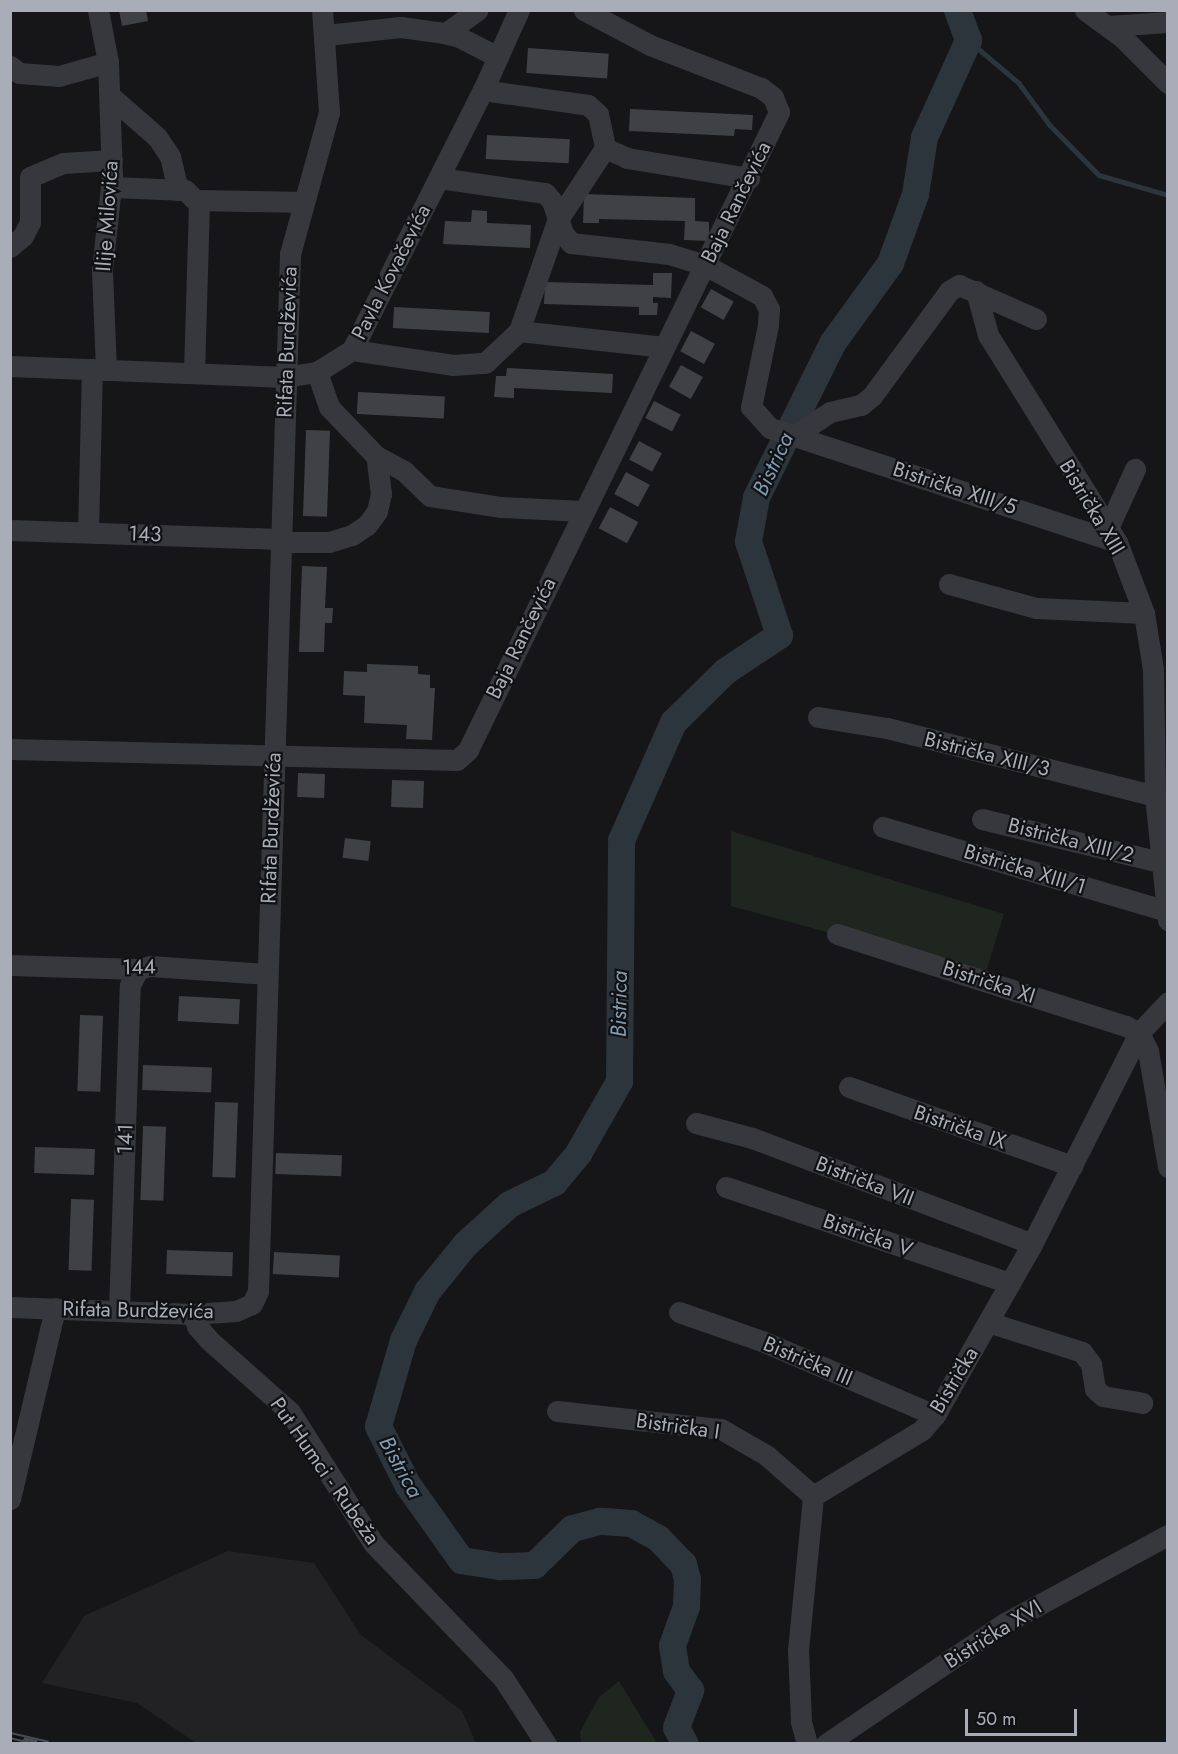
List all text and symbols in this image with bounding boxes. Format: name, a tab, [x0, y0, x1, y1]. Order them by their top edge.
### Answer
street label: Baja Rančevića	[696, 137, 776, 267]
street label: Ilije Milovića	[91, 160, 123, 272]
street label: Pavla Kovačevića	[346, 200, 436, 344]
street label: Rifata Burdževića	[272, 266, 302, 418]
water label: Bistrica	[747, 428, 799, 500]
street label: Bistrička XIII	[1054, 455, 1130, 559]
street label: Bistrička XIII/5	[890, 456, 1020, 520]
street label: 143	[128, 521, 162, 547]
street label: Baja Rančevića	[481, 573, 561, 703]
street label: Bistrička XIII/3	[922, 726, 1052, 782]
street label: Rifata Burdževića	[256, 752, 286, 904]
street label: Bistrička XIII/2	[1005, 812, 1137, 868]
street label: Bistrička XIII/1	[961, 838, 1089, 900]
street label: 144	[122, 954, 156, 980]
street label: Bistrička XI	[940, 955, 1038, 1009]
water label: Bistrica	[605, 971, 633, 1037]
street label: Bistrička IX	[911, 1099, 1009, 1155]
street label: 141	[112, 1123, 138, 1155]
street label: Bistrička VII	[812, 1151, 918, 1211]
street label: Bistrička V	[820, 1208, 916, 1262]
street label: Rifata Burdževića	[62, 1296, 214, 1324]
street label: Bistrička III	[760, 1331, 856, 1391]
street label: Bistrička	[924, 1342, 984, 1418]
street label: Put Humci - Rubeža	[265, 1393, 385, 1549]
street label: Bistrička I	[635, 1408, 721, 1444]
water label: Bistrica	[373, 1432, 429, 1502]
street label: Bistrička XVI	[940, 1594, 1046, 1674]
scale bar	[968, 1697, 1080, 1735]
text: 50 m	[976, 1706, 1016, 1732]

